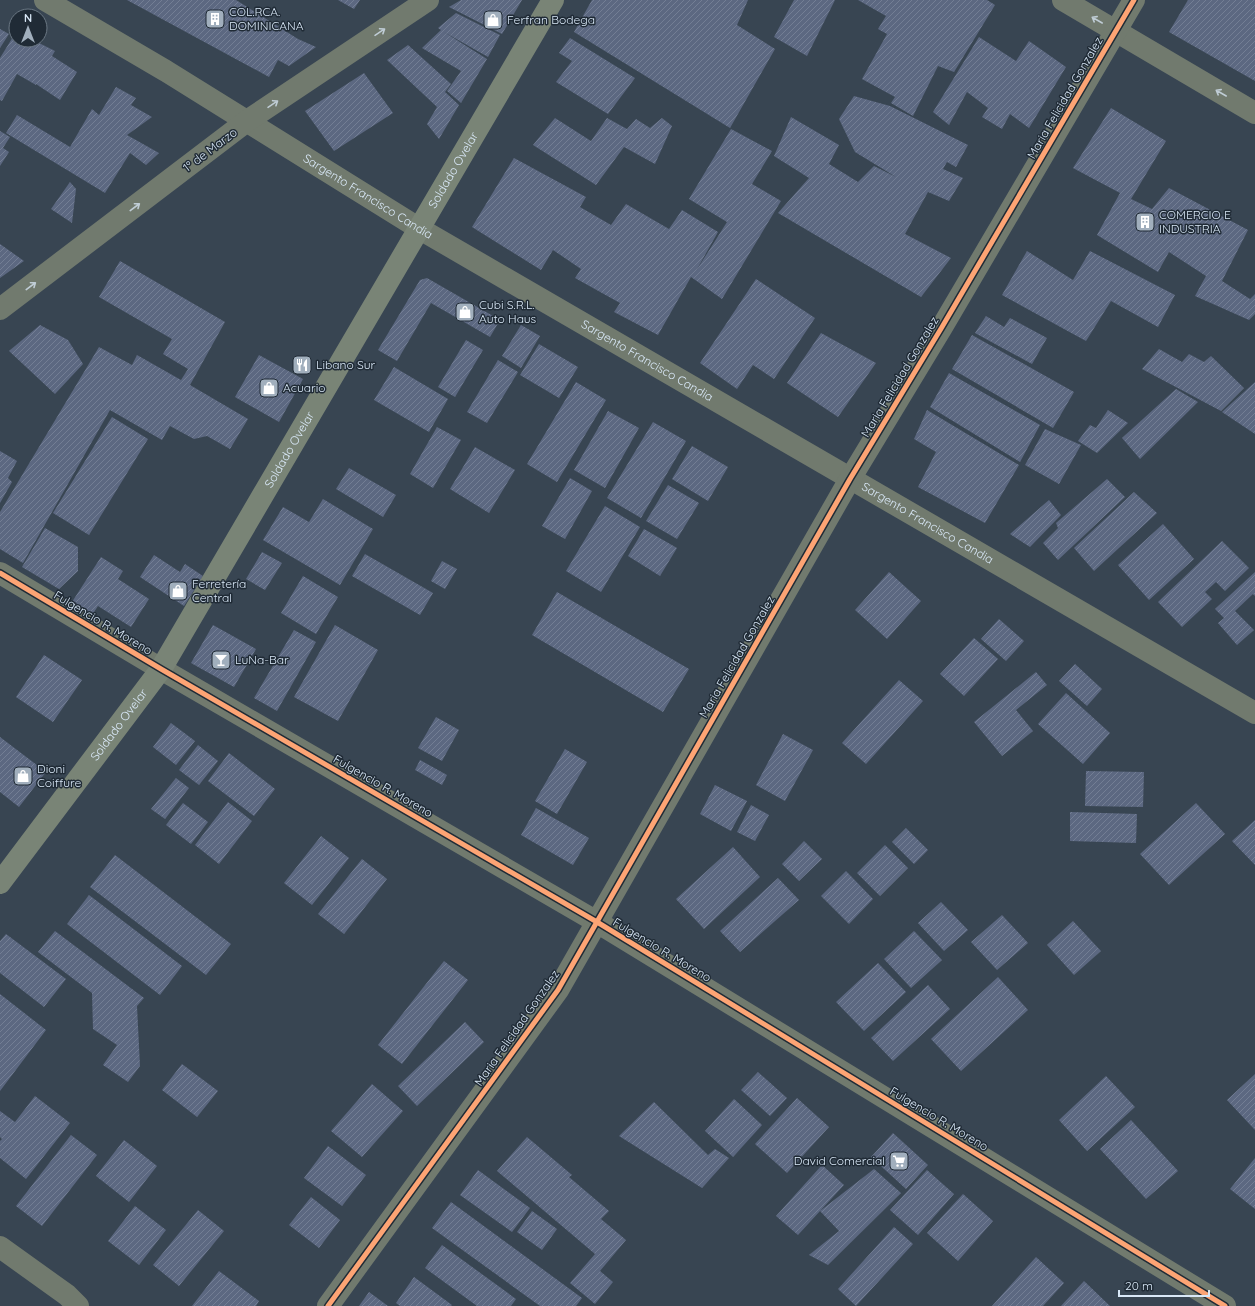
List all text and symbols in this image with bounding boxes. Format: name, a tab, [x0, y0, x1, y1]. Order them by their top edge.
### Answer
place label: COL.RCA. DOMINICANA	[229, 4, 304, 33]
north arrow	[8, 8, 48, 48]
building icon: COL.RCA. DOMINICANA	[204, 8, 226, 30]
shop icon: Ferfran Bodega	[482, 9, 504, 31]
text: N	[24, 11, 32, 25]
place label: Ferfran Bodega	[507, 12, 595, 27]
one-way arrow	[1091, 16, 1103, 24]
one-way arrow	[375, 28, 386, 36]
street label: Maria Felicidad Gonzalez	[1024, 34, 1106, 161]
one-way arrow	[1215, 89, 1227, 97]
one-way arrow	[267, 100, 278, 108]
street label: 1º de Marzo	[180, 124, 240, 175]
street label: Soldado Ovelar	[425, 129, 481, 211]
street label: Sargento Francisco Candia	[301, 150, 436, 242]
one-way arrow	[129, 203, 140, 211]
place label: COMERCIO E INDUSTRIA	[1159, 207, 1231, 236]
building icon: COMERCIO E INDUSTRIA	[1134, 211, 1156, 233]
one-way arrow	[25, 281, 36, 290]
place label: Cubi S.R.L. Auto Haus	[479, 297, 537, 326]
shop icon: Cubi S.R.L. Auto Haus	[454, 301, 476, 323]
street label: Maria Felicidad Gonzalez	[858, 313, 942, 440]
street label: Sargento Francisco Candia	[579, 316, 716, 404]
restaurant icon: Libano Sur	[291, 354, 313, 376]
place label: Libano Sur	[316, 357, 376, 372]
shop icon: Acuario	[258, 377, 280, 399]
place label: Acuario	[283, 380, 326, 395]
street label: Soldado Ovelar	[261, 408, 317, 490]
street label: Sargento Francisco Candia	[859, 479, 996, 567]
place label: Ferretería Central	[192, 576, 246, 605]
shop icon: Ferretería Central	[167, 580, 189, 602]
street label: Fulgencio R. Moreno	[51, 587, 155, 658]
street label: Maria Felicidad Gonzalez	[696, 593, 778, 720]
bar icon: LuNa-Bar	[210, 649, 232, 671]
place label: LuNa-Bar	[235, 652, 289, 667]
street label: Soldado Ovelar	[87, 685, 151, 763]
street label: Fulgencio R. Moreno	[331, 751, 436, 820]
place label: Dioni Coiffure	[37, 761, 81, 790]
shop icon: Dioni Coiffure	[12, 765, 34, 787]
street label: Fulgencio R. Moreno	[610, 914, 714, 985]
street label: Maria Felicidad Gonzalez	[471, 967, 563, 1089]
street label: Fulgencio R. Moreno	[887, 1083, 991, 1154]
supermarket icon: David Comercial	[888, 1150, 910, 1172]
place label: David Comercial	[794, 1153, 885, 1168]
scale bar	[1119, 1272, 1209, 1298]
text: 20 m	[1125, 1278, 1153, 1293]

